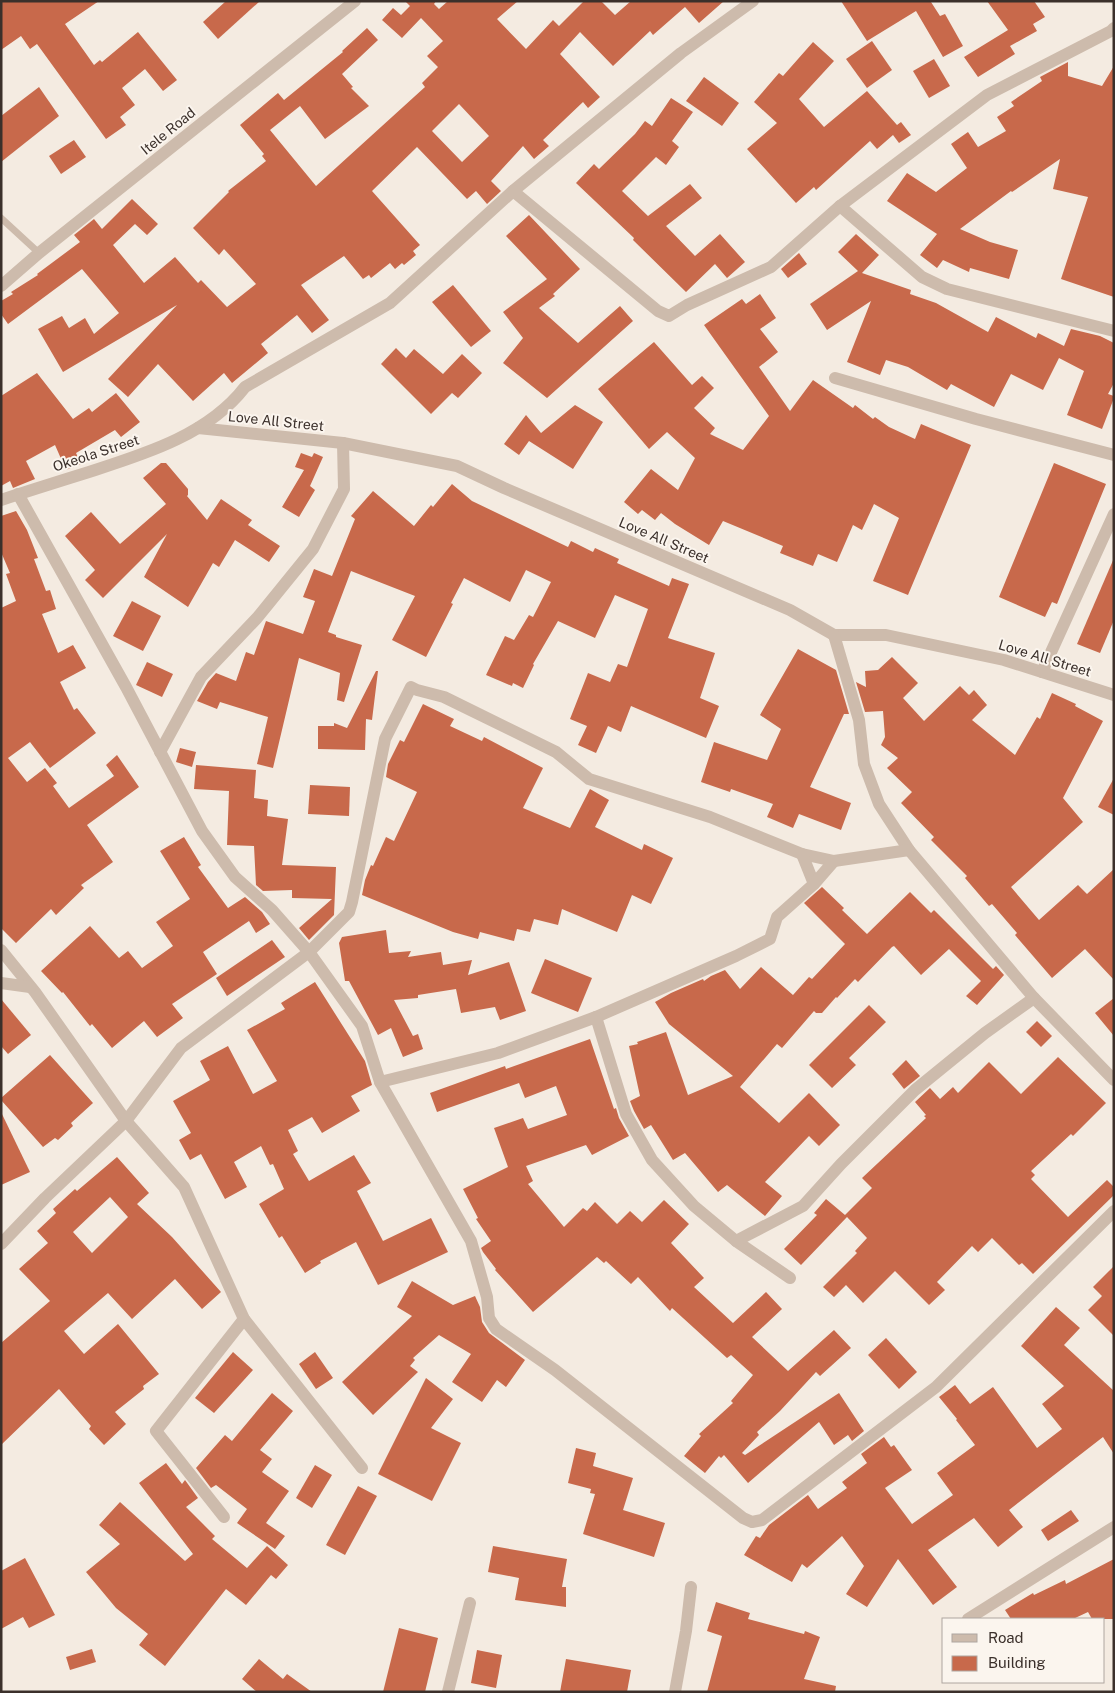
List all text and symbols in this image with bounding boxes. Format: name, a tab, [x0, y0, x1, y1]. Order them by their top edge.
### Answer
street label: Itele Road	[138, 104, 198, 158]
street label: Love All Street	[227, 408, 325, 434]
street label: Okeola Street	[51, 432, 141, 474]
street label: Love All Street	[617, 514, 711, 566]
street label: Love All Street	[997, 636, 1093, 680]
legend	[942, 1618, 1105, 1683]
text: Road	[988, 1629, 1024, 1646]
text: Building	[988, 1654, 1046, 1671]

